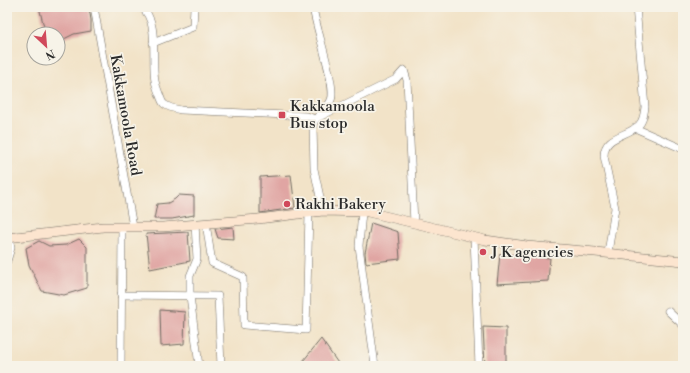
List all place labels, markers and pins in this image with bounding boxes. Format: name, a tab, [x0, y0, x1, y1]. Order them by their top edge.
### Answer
place label: Kakkamoola Bus stop	[289, 97, 375, 133]
marker: Kakkamoola Bus stop	[277, 110, 287, 120]
place label: Rakhi Bakery	[295, 195, 387, 214]
marker: Rakhi Bakery	[282, 199, 292, 209]
place label: J K agencies	[490, 243, 573, 262]
marker: J K agencies	[478, 247, 488, 257]

